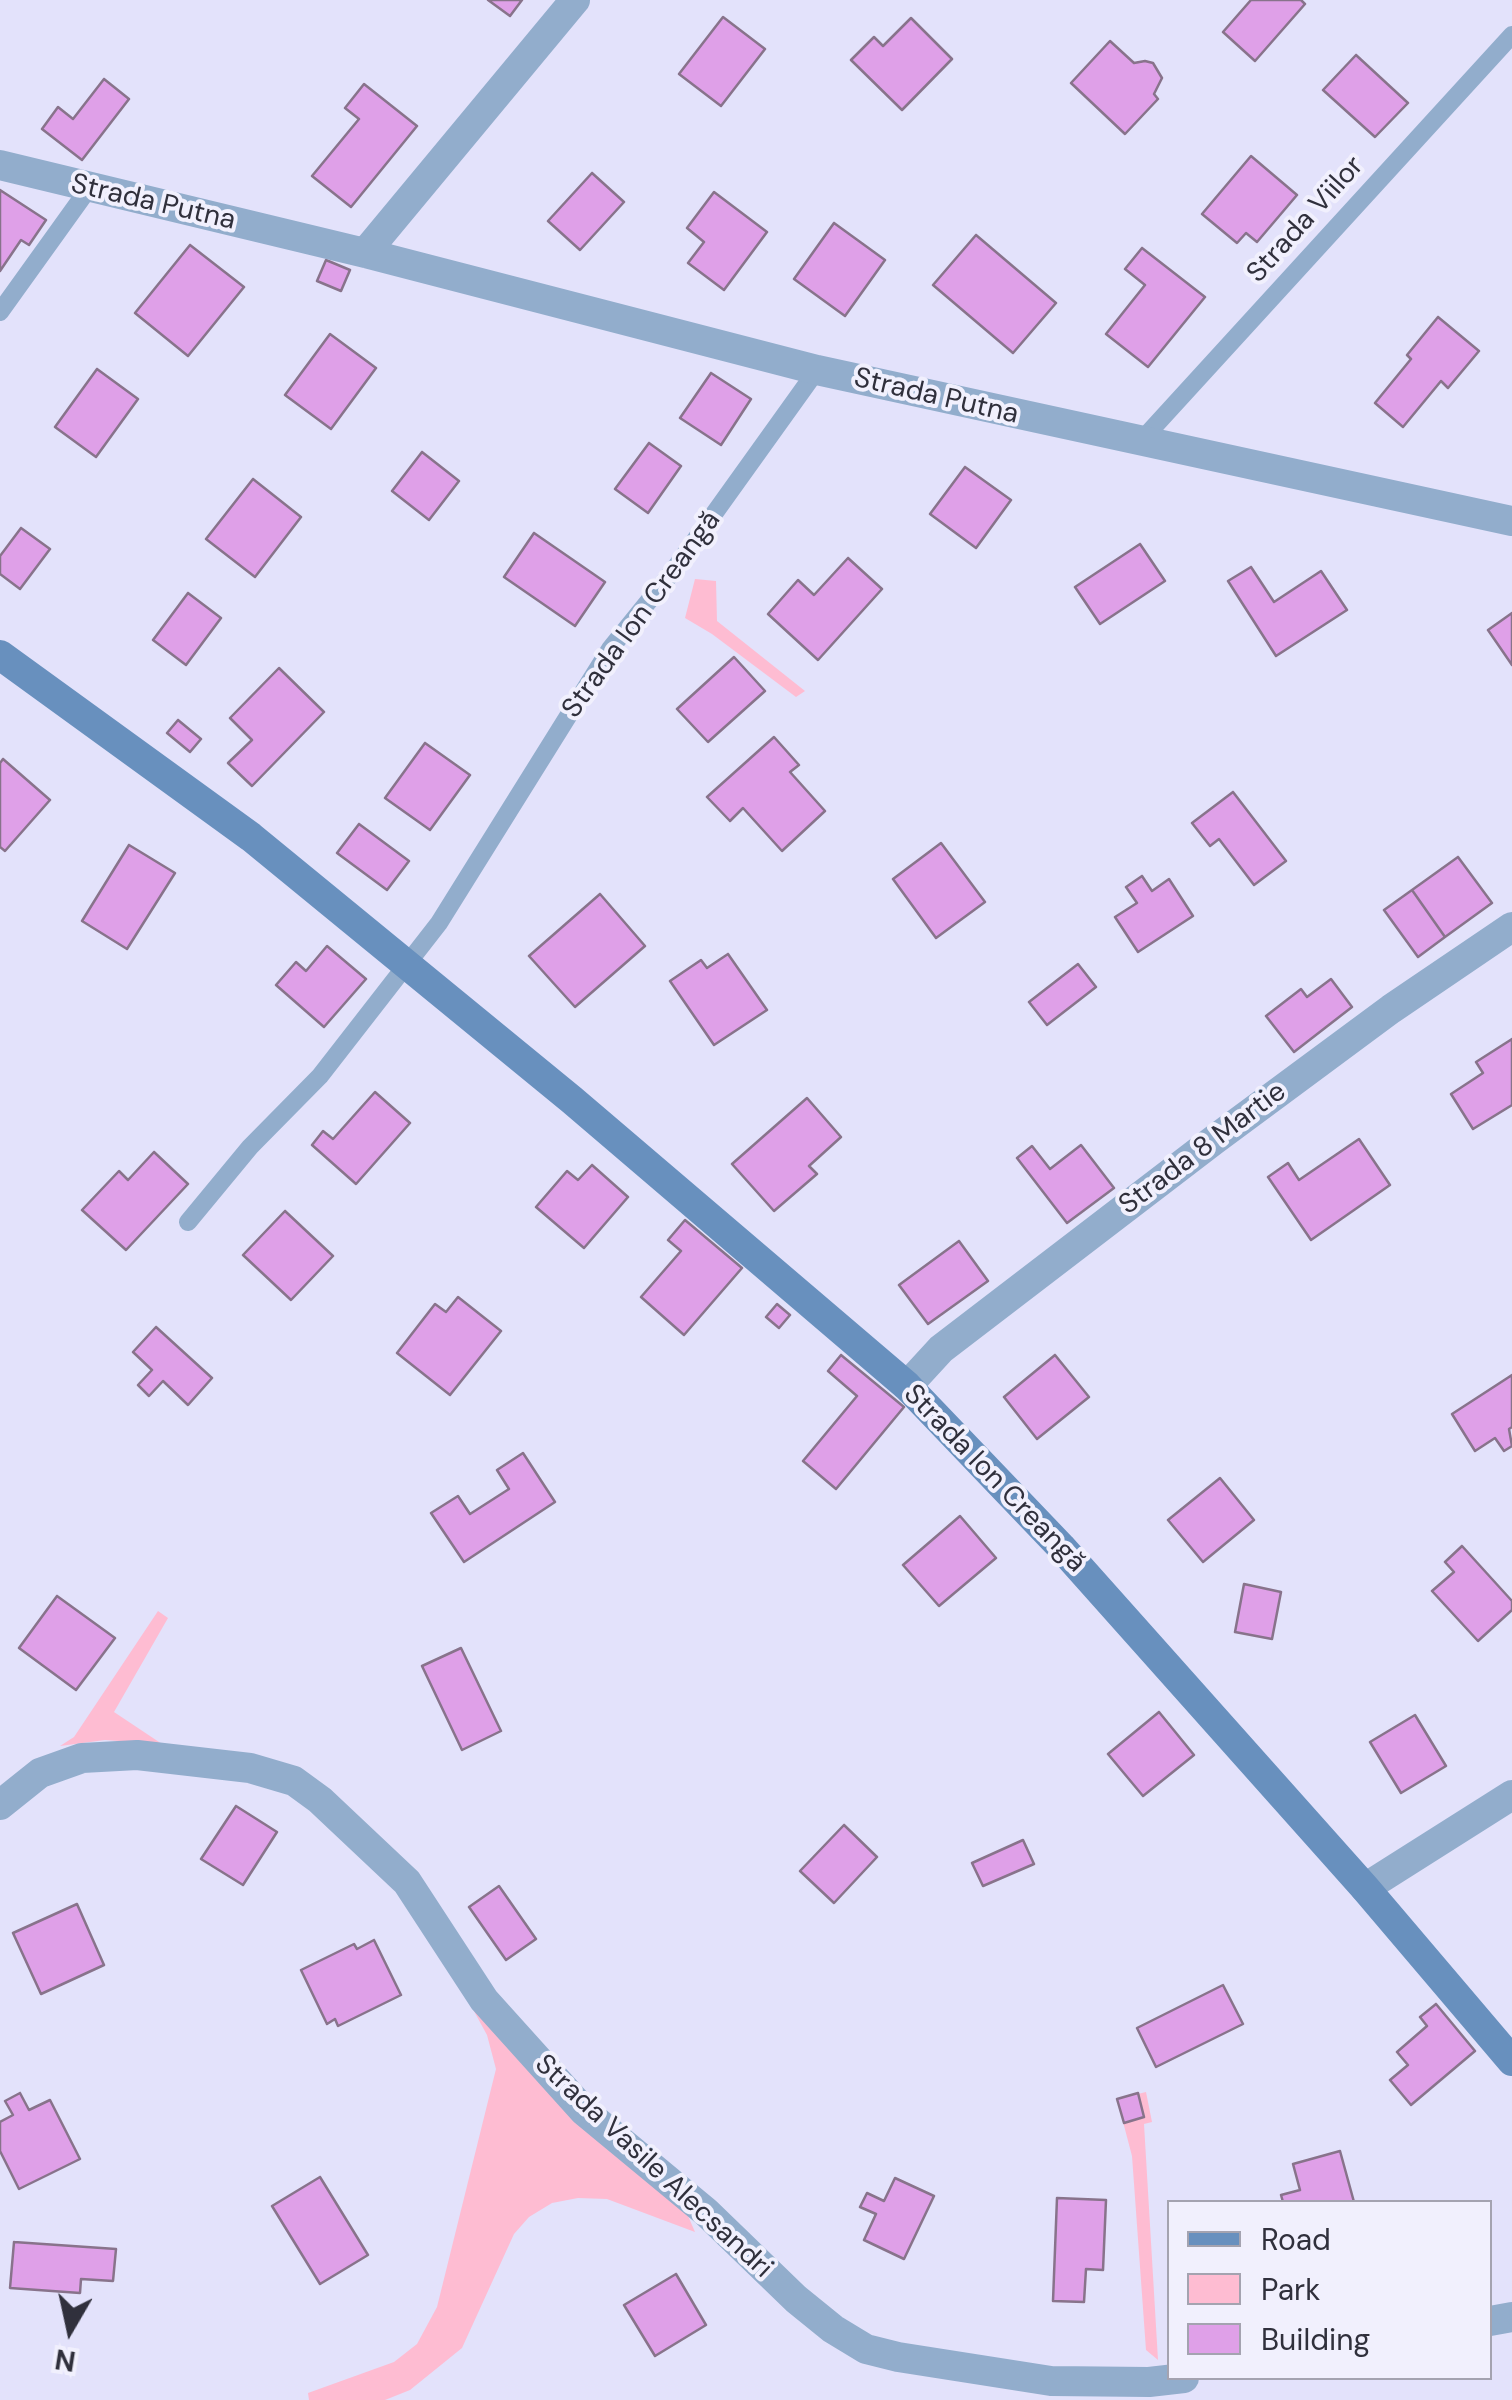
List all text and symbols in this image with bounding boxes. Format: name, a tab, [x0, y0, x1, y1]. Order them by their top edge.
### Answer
street label: Strada Viilor	[1241, 150, 1371, 290]
street label: Strada Putna	[68, 168, 238, 238]
street label: Strada Putna	[851, 362, 1021, 432]
street label: Strada Ion Creangă	[556, 505, 728, 725]
street label: Strada 8 Martie	[1113, 1075, 1293, 1223]
street label: Strada Ion Creangă	[896, 1378, 1092, 1580]
street label: Strada Vasile Alecsandri	[527, 2048, 779, 2286]
legend	[1167, 2200, 1492, 2380]
text: Road	[1261, 2220, 1331, 2259]
text: Park	[1261, 2270, 1320, 2309]
north arrow	[20, 2280, 120, 2380]
text: Building	[1261, 2320, 1370, 2359]
text: N	[52, 2340, 78, 2380]

